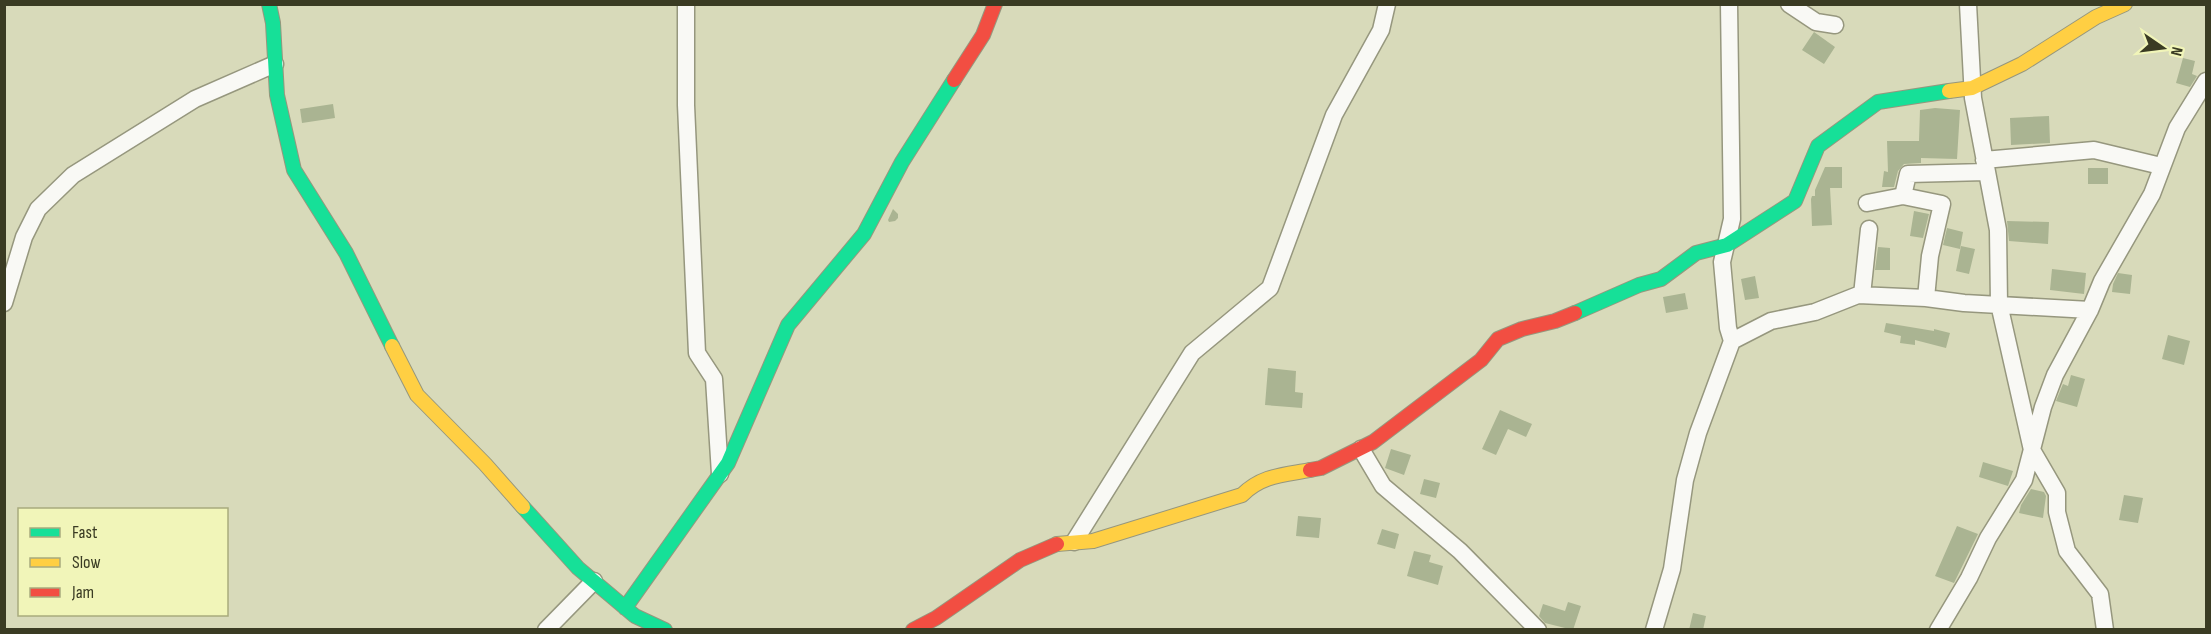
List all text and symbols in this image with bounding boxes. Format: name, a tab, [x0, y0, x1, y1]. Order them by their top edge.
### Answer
north arrow	[2133, 18, 2193, 78]
text: N	[2166, 45, 2186, 58]
legend	[18, 508, 228, 616]
text: Fast	[72, 522, 98, 543]
text: Slow	[72, 552, 101, 573]
text: Jam	[71, 582, 94, 603]

